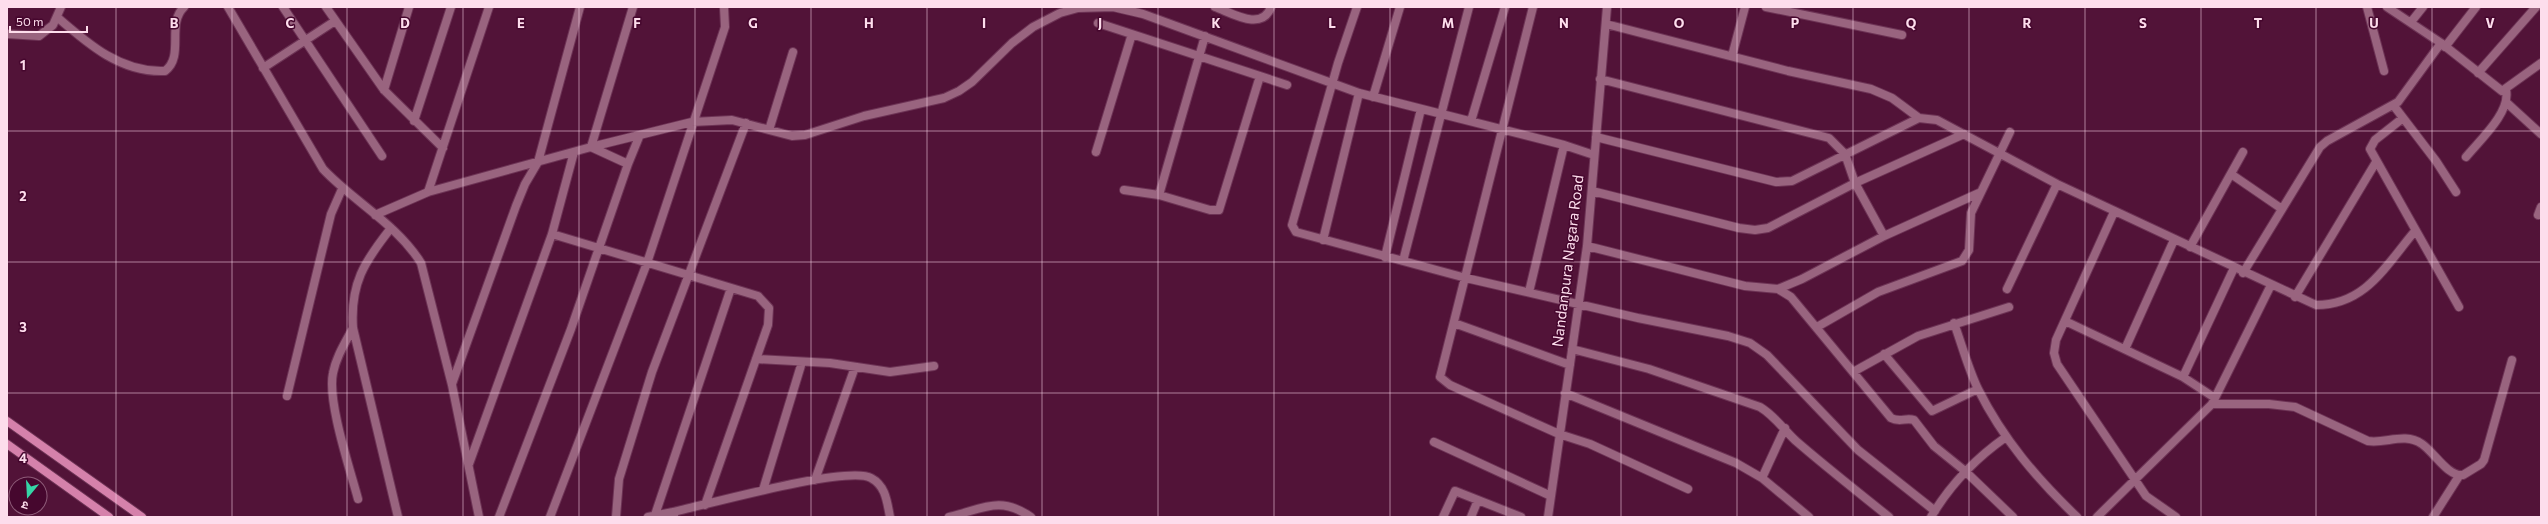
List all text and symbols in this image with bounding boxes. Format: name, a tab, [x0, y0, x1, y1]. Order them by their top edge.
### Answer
scale bar	[10, 8, 87, 34]
text: 50 m	[16, 14, 44, 28]
text: B	[170, 15, 179, 31]
text: C	[286, 15, 295, 31]
text: D	[400, 15, 410, 31]
text: E	[517, 15, 525, 31]
text: F	[633, 15, 641, 31]
text: G	[748, 15, 758, 31]
text: H	[864, 15, 874, 31]
text: I	[982, 15, 986, 31]
text: J	[1098, 15, 1102, 31]
text: K	[1211, 15, 1221, 31]
text: L	[1328, 15, 1336, 31]
text: M	[1442, 15, 1454, 31]
text: N	[1559, 15, 1569, 31]
text: O	[1674, 15, 1685, 31]
text: P	[1791, 15, 1800, 31]
text: Q	[1906, 15, 1917, 31]
text: R	[2023, 15, 2032, 31]
text: S	[2139, 15, 2147, 31]
text: T	[2254, 15, 2263, 31]
text: U	[2369, 15, 2379, 31]
text: V	[2485, 15, 2495, 31]
text: 1	[20, 57, 26, 73]
street label: Nandanpura Nagara Road	[1548, 174, 1586, 348]
text: 2	[19, 188, 27, 204]
text: 3	[19, 319, 27, 335]
text: 4	[19, 450, 27, 466]
north arrow	[8, 476, 48, 516]
text: उ	[19, 499, 30, 513]

